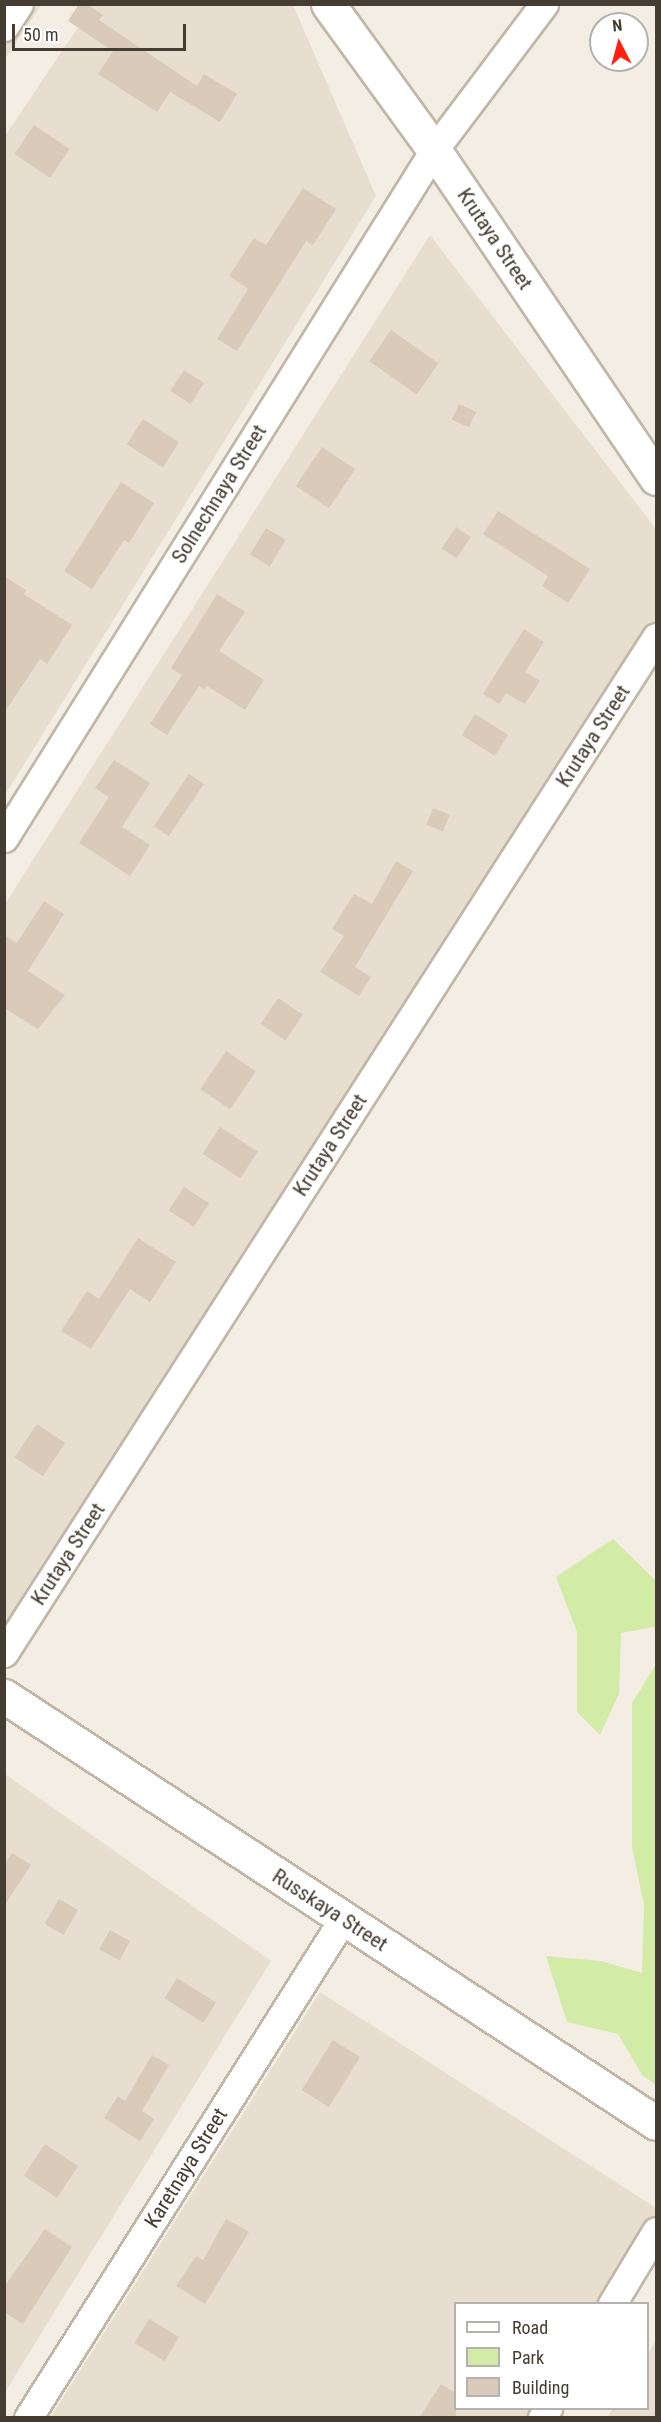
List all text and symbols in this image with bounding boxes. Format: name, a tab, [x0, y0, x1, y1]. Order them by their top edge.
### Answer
scale bar	[15, 12, 189, 50]
north arrow	[589, 12, 649, 72]
text: N	[611, 16, 623, 36]
text: 50 m	[23, 24, 58, 45]
street label: Krutaya Street	[452, 184, 538, 294]
street label: Solnechnaya Street	[166, 420, 272, 568]
street label: Krutaya Street	[551, 680, 635, 792]
street label: Krutaya Street	[288, 1089, 372, 1201]
street label: Krutaya Street	[26, 1498, 110, 1610]
street label: Russkaya Street	[268, 1863, 392, 1957]
street label: Karetnaya Street	[139, 2103, 233, 2233]
legend	[454, 2302, 649, 2410]
text: Road	[512, 2317, 548, 2338]
text: Park	[512, 2347, 544, 2368]
text: Building	[512, 2377, 569, 2398]

